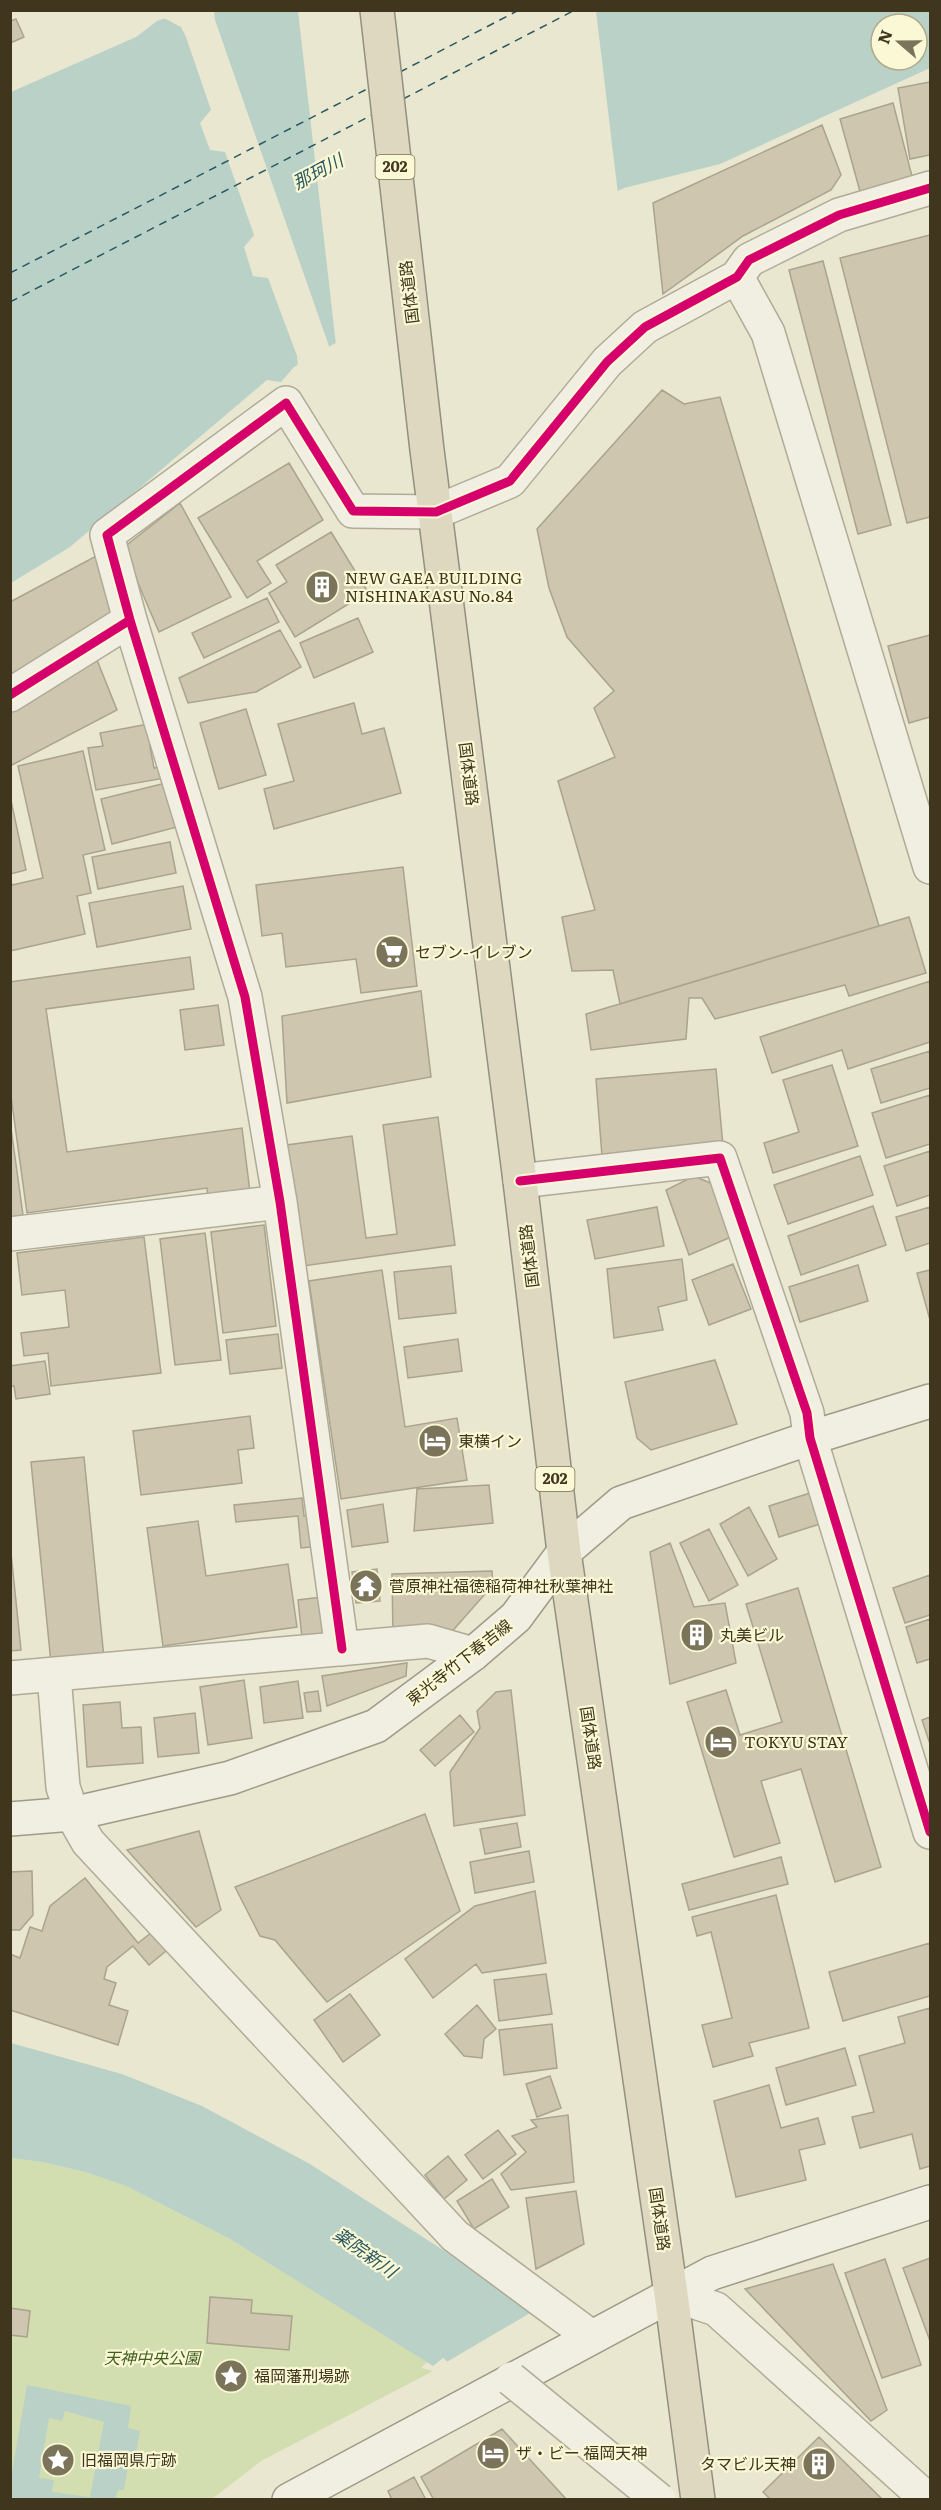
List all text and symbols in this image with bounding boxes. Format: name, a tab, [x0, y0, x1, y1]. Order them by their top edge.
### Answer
north arrow	[869, 12, 929, 72]
text: N	[870, 26, 898, 47]
water label: 那珂川	[287, 145, 349, 195]
road number: 202	[376, 155, 414, 179]
street label: 国体道路	[392, 259, 424, 325]
place label: NEW GAEA BUILDING NISHINAKASU No.84	[345, 565, 522, 607]
building icon: NEW GAEA BUILDING NISHINAKASU No.84	[304, 569, 340, 605]
street label: 国体道路	[454, 741, 486, 807]
supermarket icon: セブン-イレブン	[374, 934, 410, 970]
place label: セブン-イレブン	[415, 939, 533, 963]
street label: 国体道路	[512, 1223, 544, 1289]
hotel icon: 東横イン	[417, 1423, 453, 1459]
place label: 東横イン	[458, 1428, 522, 1452]
road number: 202	[536, 1467, 574, 1491]
temple icon: 菅原神社福徳稲荷神社秋葉神社	[348, 1568, 384, 1604]
place label: 菅原神社福徳稲荷神社秋葉神社	[389, 1573, 613, 1597]
street label: 東光寺竹下春吉線	[401, 1612, 516, 1710]
building icon: 丸美ビル	[679, 1617, 715, 1653]
place label: 丸美ビル	[720, 1622, 784, 1646]
street label: 国体道路	[576, 1704, 608, 1771]
hotel icon: TOKYU STAY	[703, 1724, 739, 1760]
place label: TOKYU STAY	[744, 1729, 849, 1753]
street label: 国体道路	[645, 2185, 677, 2252]
water label: 薬院新川	[329, 2220, 405, 2285]
park label: 天神中央公園	[104, 2345, 202, 2369]
place icon: 福岡藩刑場跡	[213, 2358, 249, 2394]
place label: 福岡藩刑場跡	[254, 2363, 350, 2387]
hotel icon: ザ・ビー 福岡天神	[475, 2435, 511, 2471]
place label: ザ・ビー 福岡天神	[516, 2440, 647, 2464]
place icon: 旧福岡県庁跡	[40, 2442, 76, 2478]
building icon: タマビル天神	[801, 2446, 837, 2482]
place label: 旧福岡県庁跡	[81, 2447, 177, 2471]
place label: タマビル天神	[700, 2451, 796, 2475]

